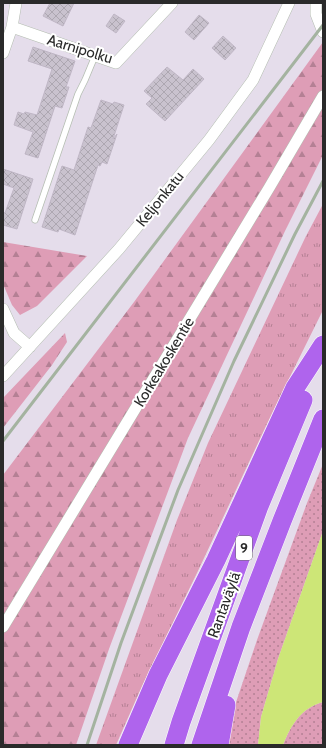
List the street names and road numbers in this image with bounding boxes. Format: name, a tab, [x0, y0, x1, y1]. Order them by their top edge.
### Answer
street label: Aarnipolku	[45, 31, 115, 67]
street label: Keljonkatu	[132, 168, 188, 230]
street label: Korkeakoskentie	[130, 314, 198, 410]
road number: 9	[236, 536, 252, 560]
street label: Rantaväylä	[204, 569, 245, 640]

